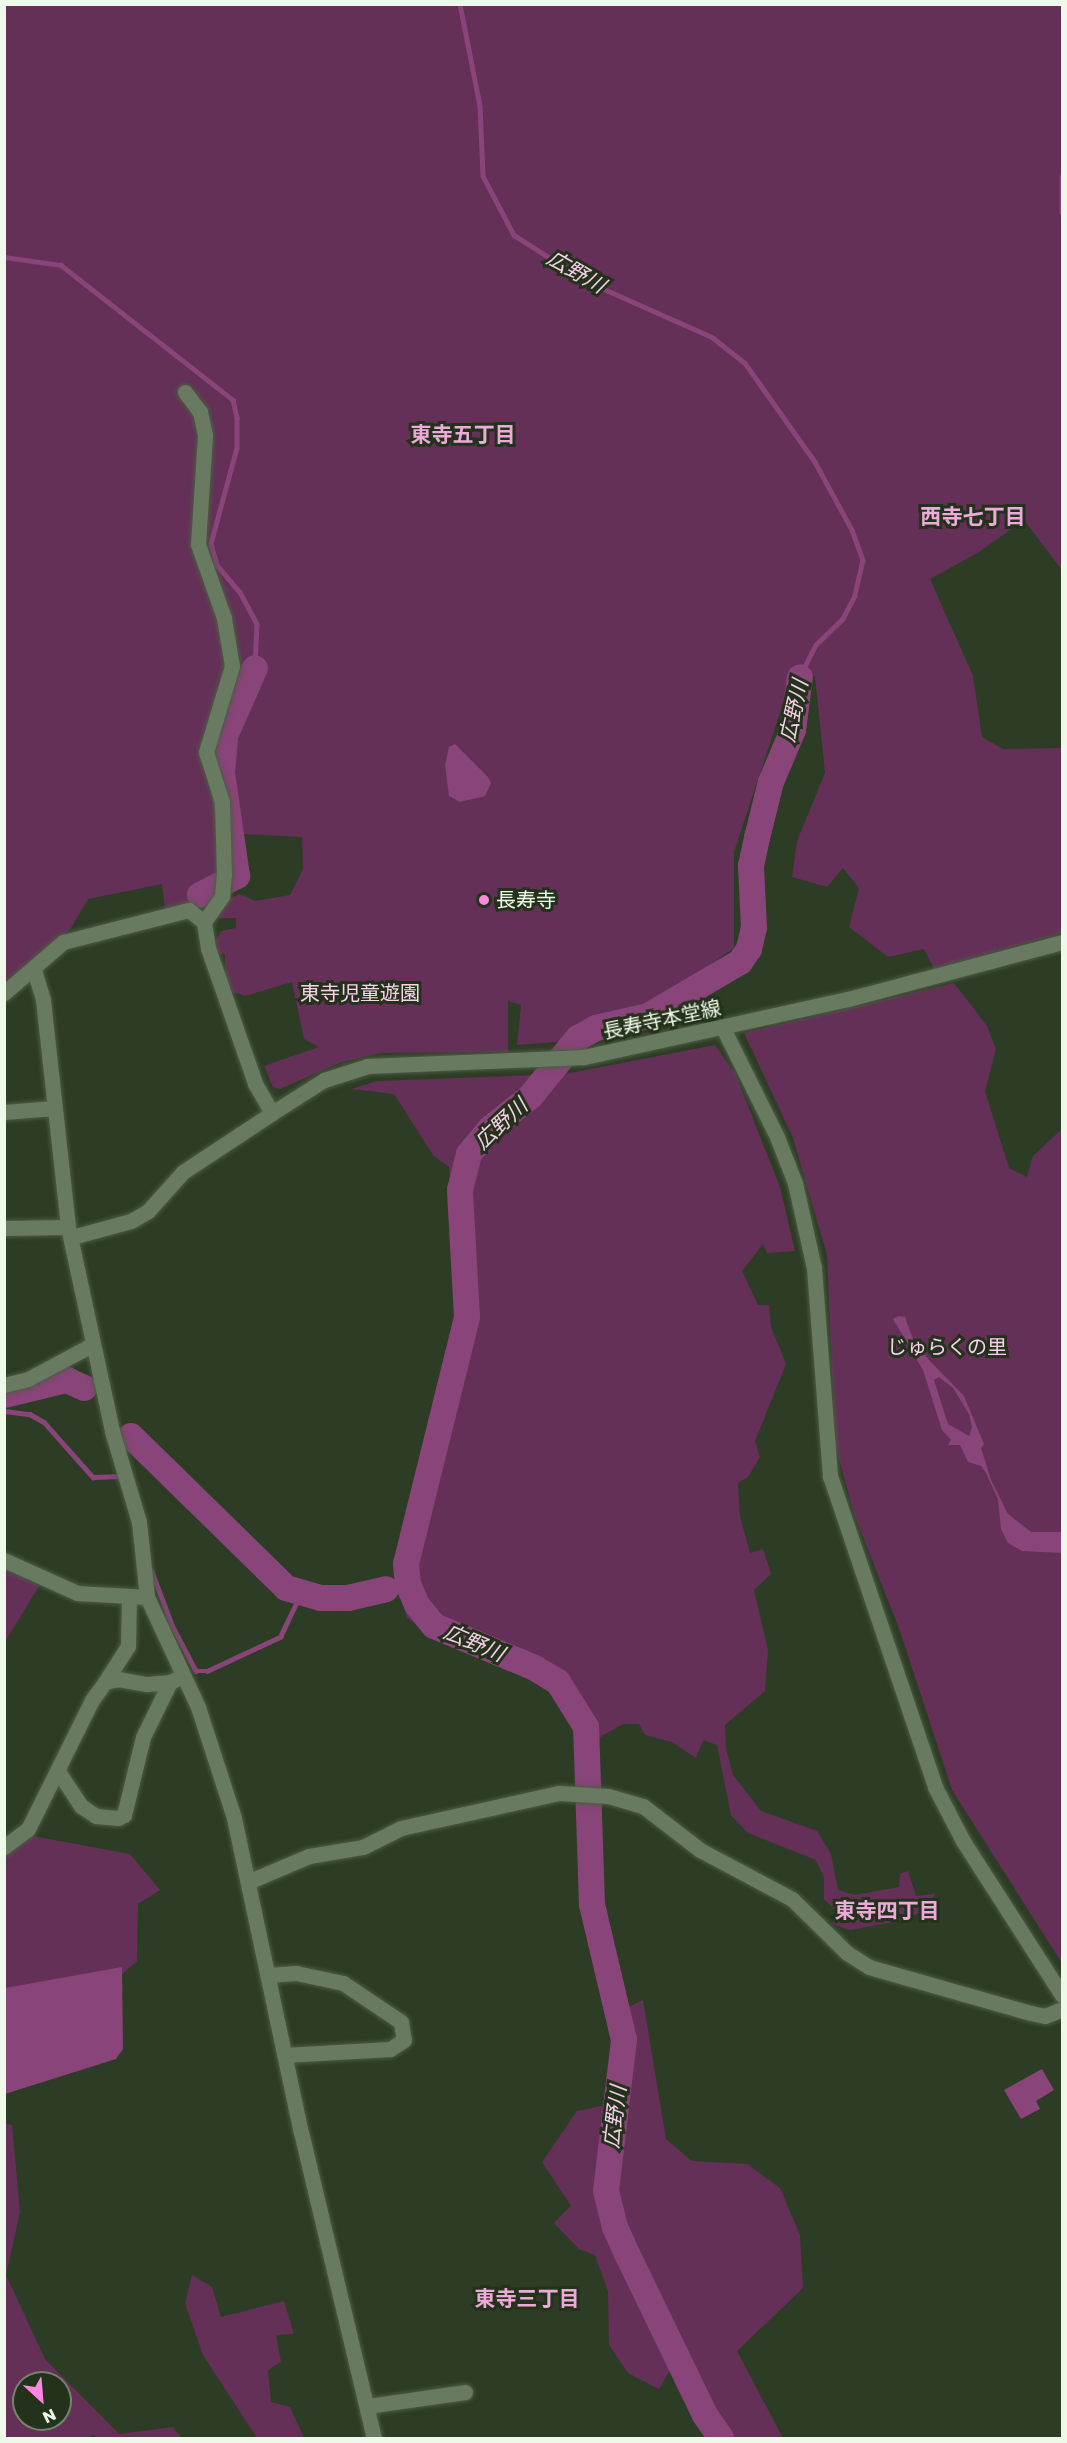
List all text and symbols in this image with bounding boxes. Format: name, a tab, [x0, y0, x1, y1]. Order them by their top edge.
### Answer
water label: 広野川	[542, 245, 610, 299]
district label: 東寺五丁目	[411, 422, 515, 448]
district label: 西寺七丁目	[921, 504, 1025, 530]
water label: 広野川	[775, 677, 813, 745]
place label: 長寿寺	[496, 888, 556, 912]
marker: 長寿寺	[477, 893, 491, 907]
park label: 東寺児童遊園	[300, 981, 420, 1005]
street label: 長寿寺本堂線	[601, 996, 723, 1044]
water label: 広野川	[469, 1093, 533, 1155]
park label: じゅらくの里	[887, 1335, 1007, 1359]
water label: 広野川	[440, 1619, 508, 1667]
district label: 東寺四丁目	[835, 1898, 939, 1924]
water label: 広野川	[599, 2084, 631, 2150]
district label: 東寺三丁目	[475, 2286, 579, 2312]
north arrow	[12, 2371, 72, 2431]
text: N	[39, 2403, 60, 2429]

